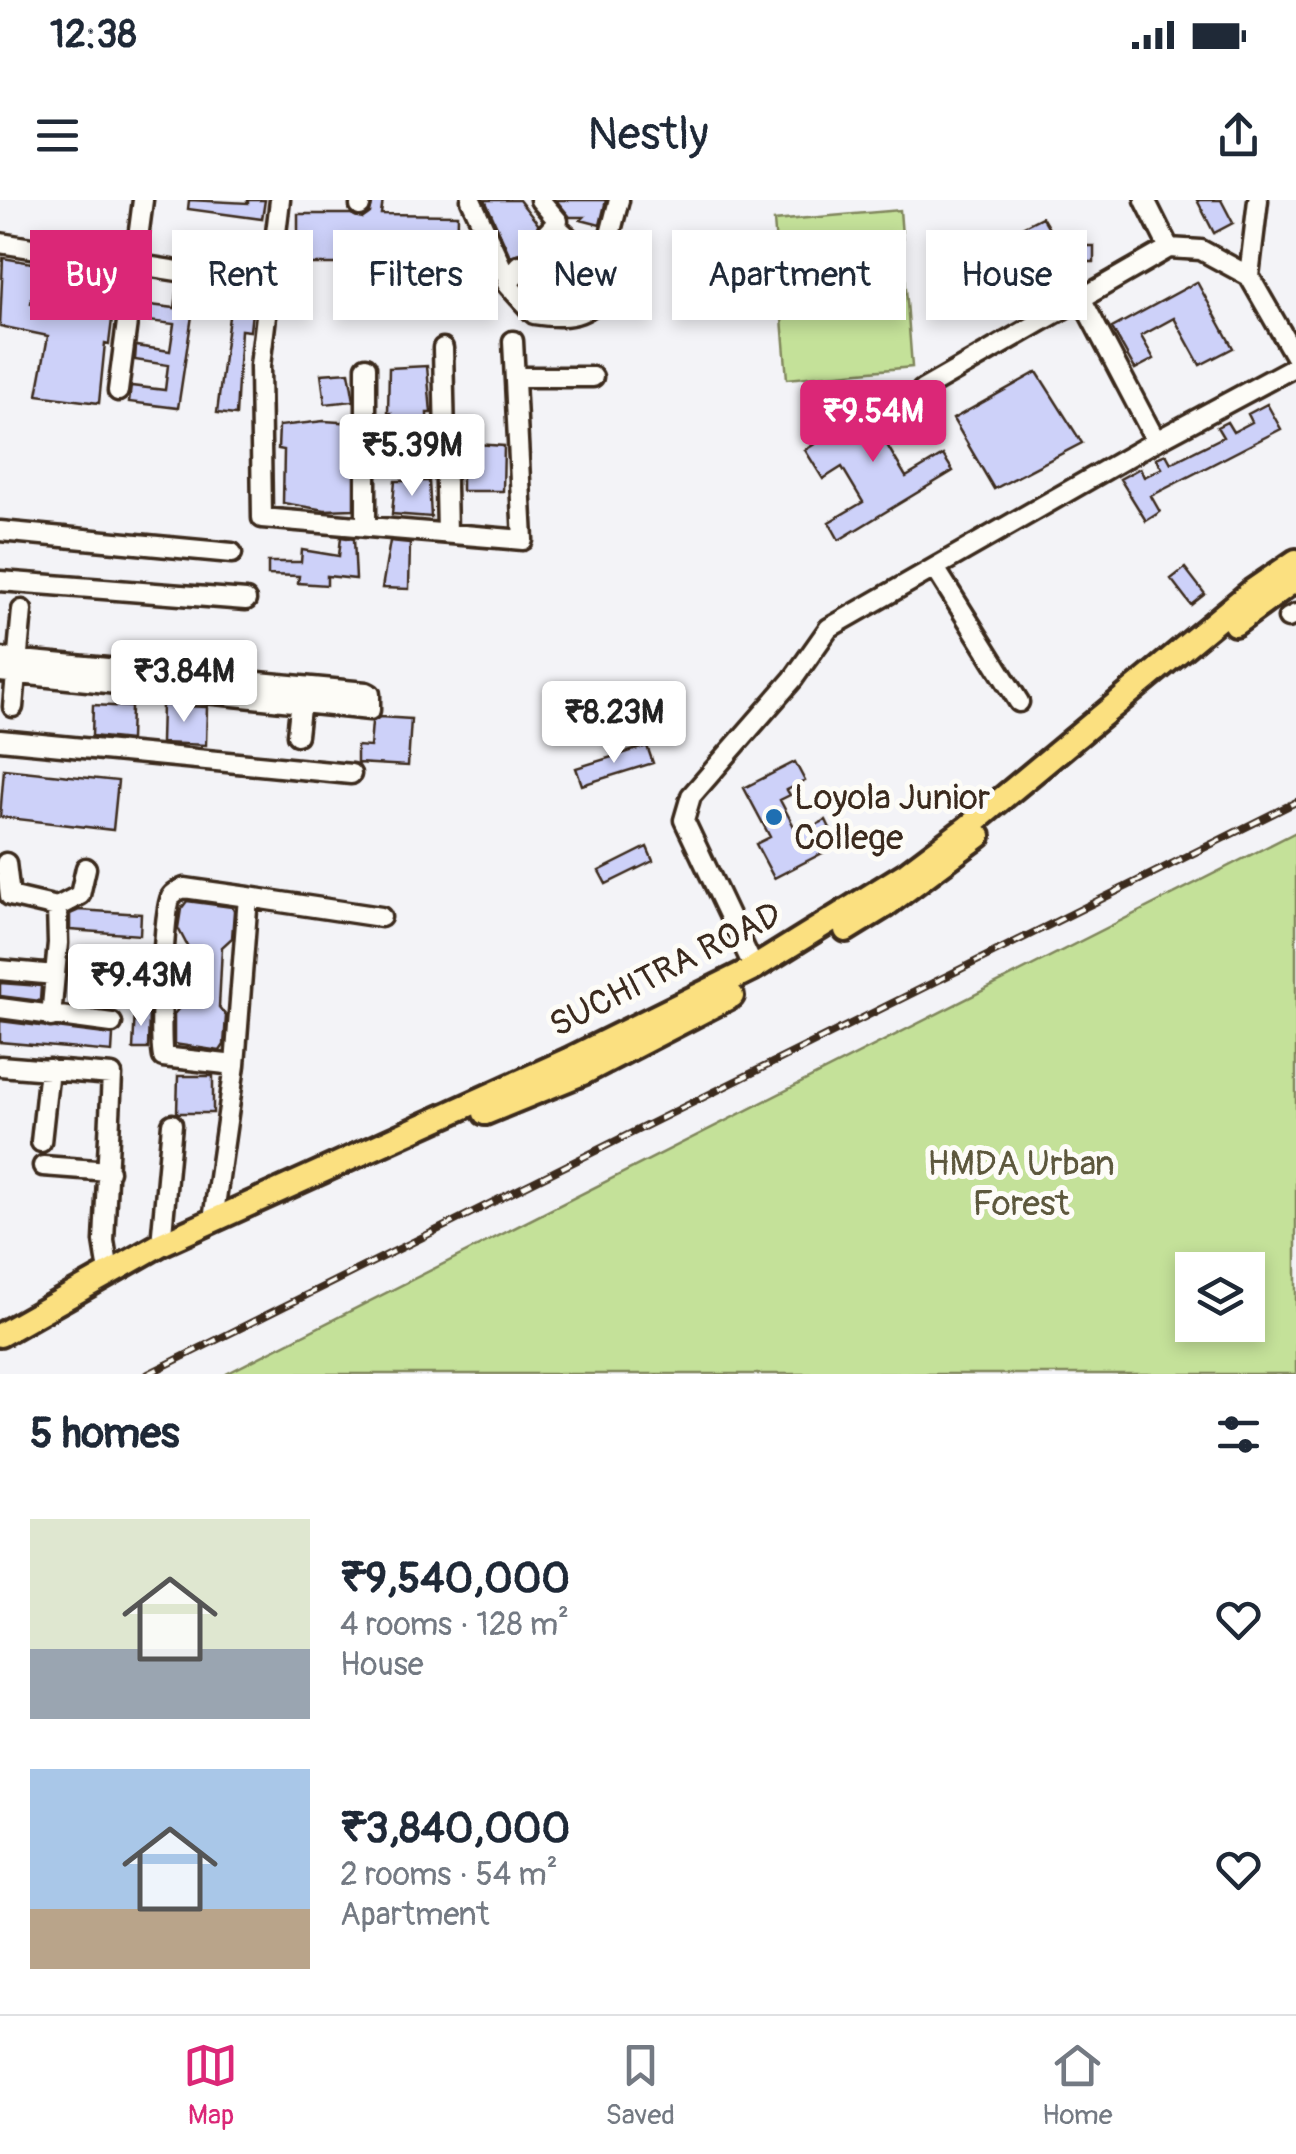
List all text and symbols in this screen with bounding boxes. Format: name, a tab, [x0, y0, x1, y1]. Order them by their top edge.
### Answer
text: 12:38	[50, 11, 137, 59]
text: Nestly	[588, 107, 708, 163]
icon: menu	[30, 108, 85, 163]
icon: share	[1211, 108, 1266, 163]
chip: Buy	[30, 230, 152, 320]
chip: Rent	[172, 230, 313, 320]
chip: Filters	[333, 230, 498, 320]
chip: New	[518, 230, 652, 320]
chip: Apartment	[672, 230, 906, 320]
chip: House	[926, 230, 1087, 320]
pin: ₹9.54M	[792, 380, 954, 465]
text: ₹9.54M	[822, 392, 924, 432]
pin: ₹5.39M	[331, 414, 493, 499]
text: ₹5.39M	[362, 426, 462, 466]
pin: ₹3.84M	[103, 640, 265, 725]
text: ₹3.84M	[133, 652, 235, 692]
pin: ₹8.23M	[533, 681, 695, 766]
text: ₹8.23M	[564, 693, 664, 733]
place label: Loyola Junior College	[794, 776, 991, 860]
marker: Loyola Junior College	[763, 806, 785, 828]
street label: SUCHITRA ROAD	[542, 893, 789, 1047]
pin: ₹9.43M	[60, 944, 222, 1029]
text: ₹9.43M	[90, 956, 192, 996]
park label: HMDA Urban Forest	[927, 1142, 1115, 1226]
map controls	[1175, 1252, 1265, 1342]
button: layers	[1175, 1252, 1265, 1342]
icon: filters	[1211, 1407, 1266, 1462]
text: 5 homes	[30, 1408, 180, 1460]
text: ₹9,540,000	[340, 1553, 570, 1605]
icon: home	[110, 1559, 230, 1679]
icon: heart	[1211, 1592, 1266, 1647]
text: 4 rooms · 128 m²	[340, 1605, 569, 1645]
text: House	[340, 1645, 424, 1685]
text: ₹3,840,000	[340, 1803, 570, 1855]
icon: home	[110, 1809, 230, 1929]
icon: heart	[1211, 1842, 1266, 1897]
text: 2 rooms · 54 m²	[340, 1855, 558, 1895]
text: Apartment	[340, 1895, 489, 1935]
tab: Map	[183, 2038, 238, 2133]
tab: Saved	[605, 2038, 675, 2133]
tab: Home	[1042, 2038, 1112, 2133]

